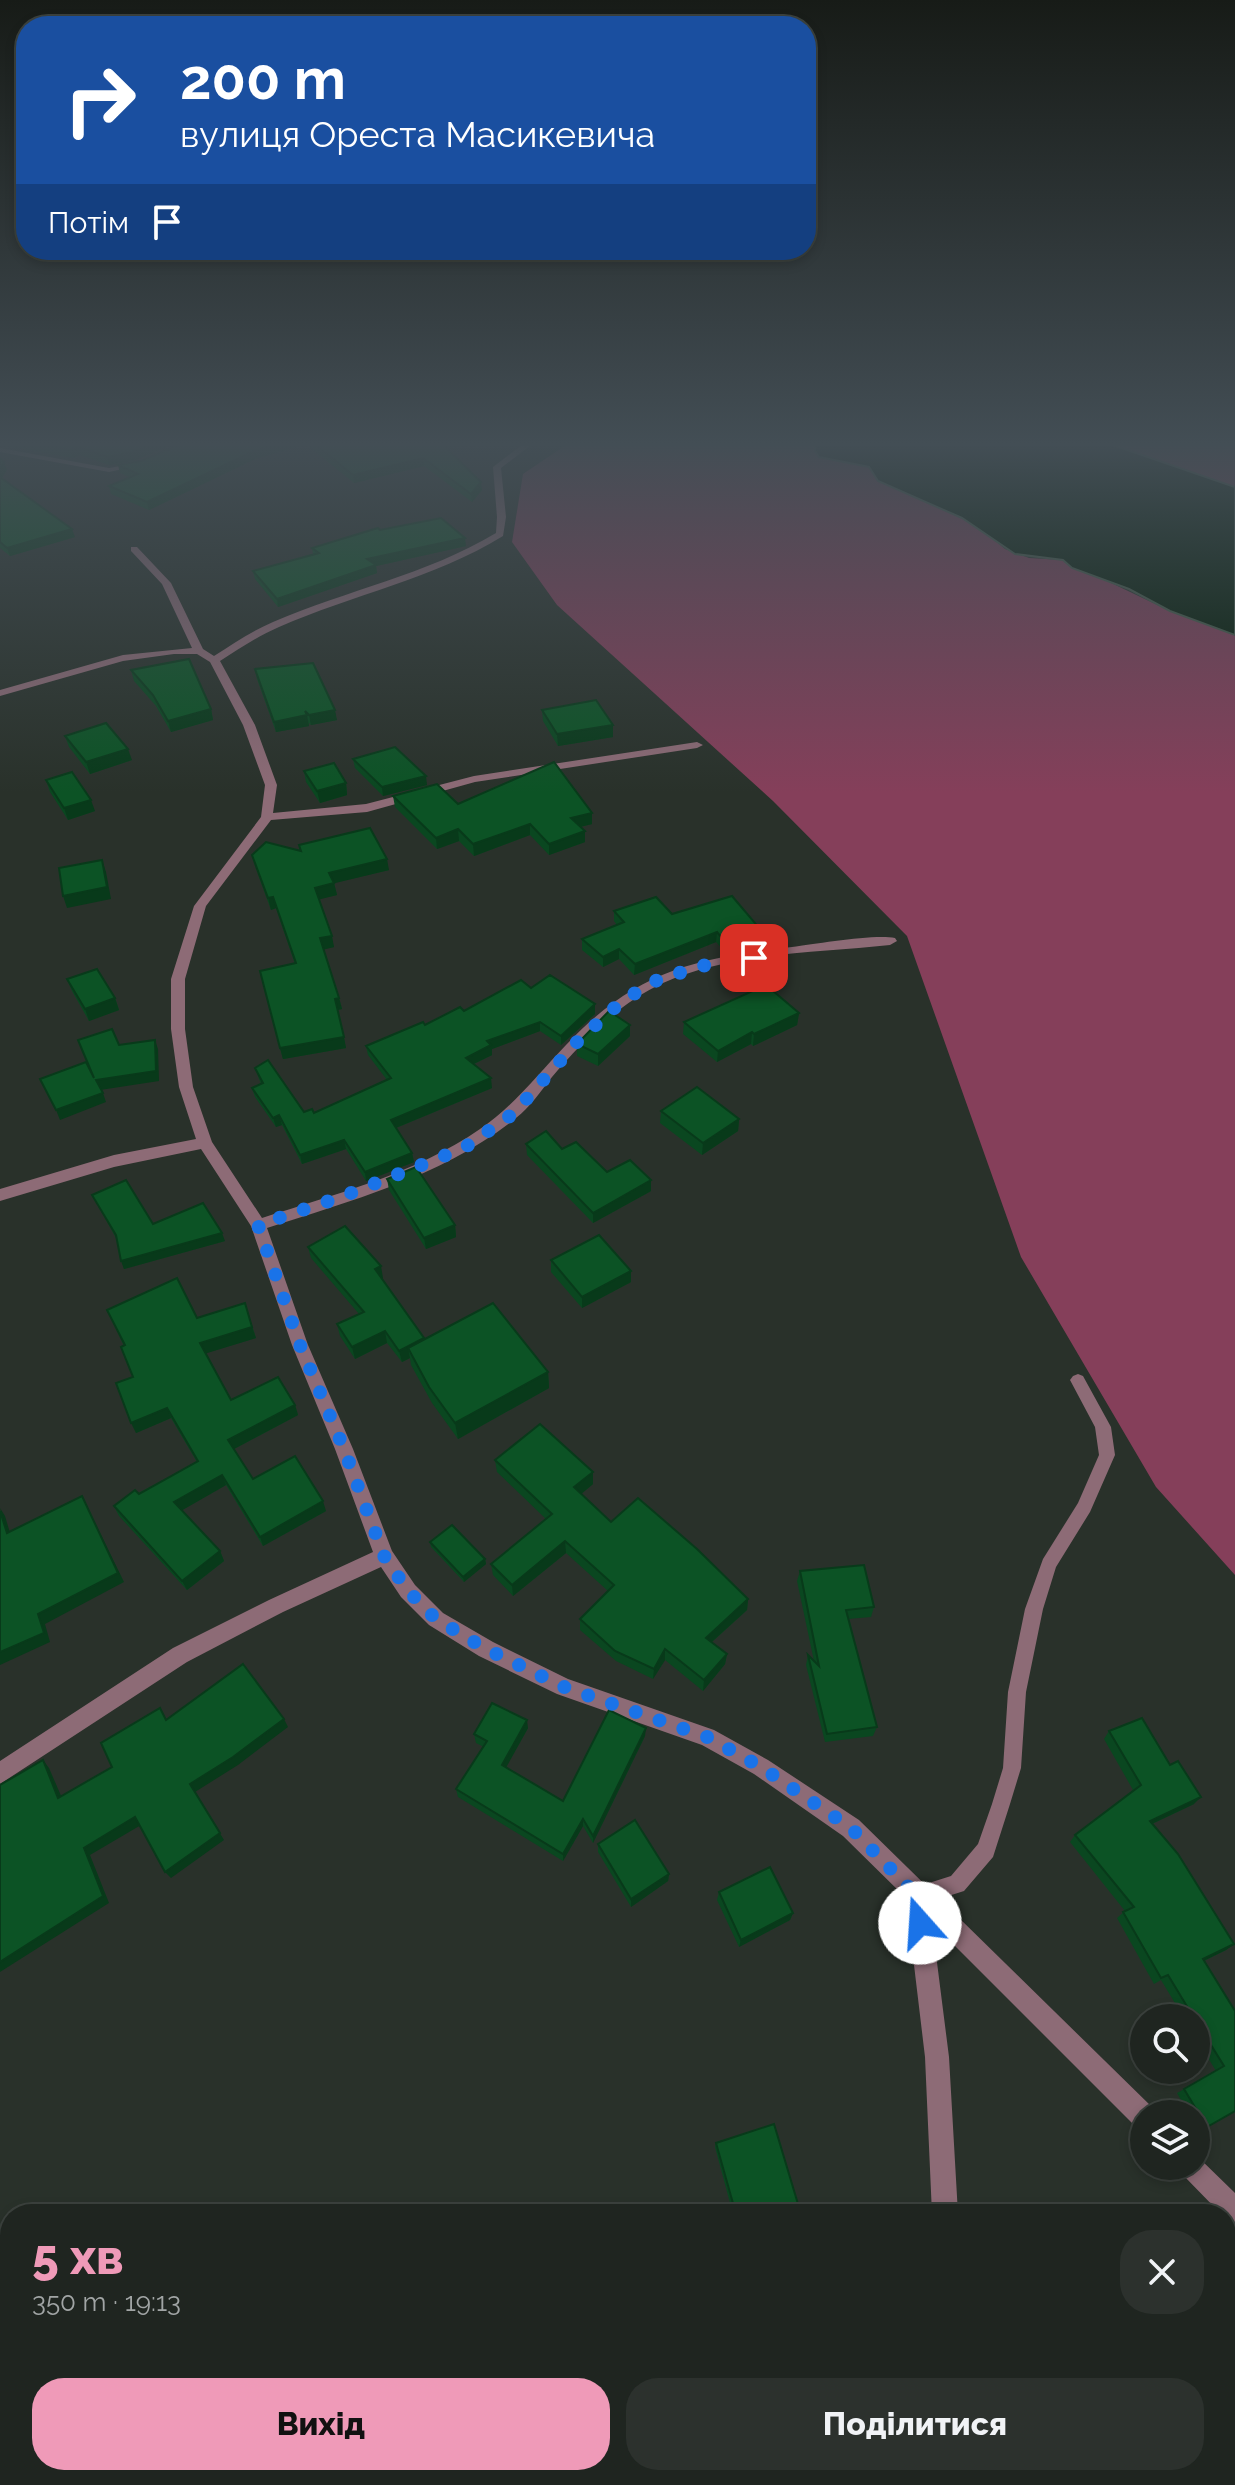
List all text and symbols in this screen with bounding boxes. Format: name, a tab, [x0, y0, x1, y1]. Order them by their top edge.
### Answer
text: 200 m	[180, 46, 346, 112]
icon: right	[48, 48, 152, 152]
text: вулиця Ореста Масикевича	[180, 113, 655, 155]
icon: arrive	[145, 200, 189, 244]
text: Потім	[48, 205, 129, 240]
pin	[720, 924, 788, 992]
icon: arrive	[732, 936, 776, 980]
position arrow	[878, 1881, 962, 1965]
map controls	[1130, 2004, 1210, 2180]
button: search	[1130, 2004, 1210, 2084]
button: layers	[1130, 2100, 1210, 2180]
text: 5 хв	[32, 2229, 124, 2285]
button: close	[1120, 2230, 1204, 2314]
text: 350 m · 19:13	[32, 2287, 181, 2317]
button: Вихід	[32, 2378, 610, 2470]
button: Поділитися	[626, 2378, 1204, 2470]

